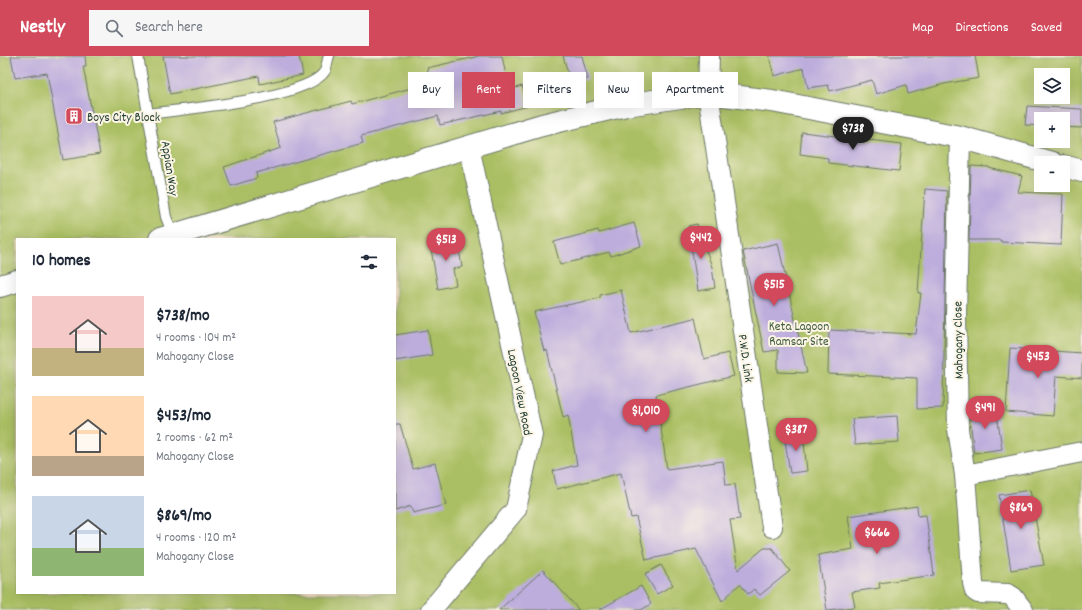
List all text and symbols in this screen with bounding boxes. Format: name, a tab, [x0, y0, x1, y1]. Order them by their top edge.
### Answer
search box	[89, 10, 369, 46]
text: Nestly	[20, 15, 65, 42]
icon: search	[103, 17, 125, 39]
text: Search here	[135, 17, 203, 39]
text: Map	[912, 18, 934, 38]
text: Directions	[956, 18, 1009, 38]
text: Saved	[1031, 18, 1062, 38]
map controls	[1034, 68, 1070, 192]
button: layers	[1034, 68, 1070, 104]
chip: Buy	[408, 72, 454, 108]
chip: Rent	[462, 72, 515, 108]
chip: Filters	[523, 72, 586, 108]
chip: New	[594, 72, 644, 108]
chip: Apartment	[652, 72, 738, 108]
building icon: Boys City Block	[64, 106, 84, 126]
place label: Boys City Block	[87, 109, 160, 128]
button: +	[1034, 112, 1070, 148]
pin: $738	[829, 117, 877, 151]
text: $738	[842, 120, 864, 139]
street label: Appian Way	[155, 140, 182, 198]
button: −	[1034, 156, 1070, 192]
pin: $442	[677, 226, 725, 260]
pin: $513	[422, 228, 470, 262]
text: $442	[689, 229, 713, 248]
text: $513	[435, 231, 457, 250]
text: 10 homes	[32, 250, 91, 274]
icon: filters	[358, 251, 380, 273]
pin: $515	[750, 273, 798, 307]
text: $515	[763, 276, 785, 295]
street label: Mahogany Close	[949, 301, 970, 379]
text: $738/mo	[156, 305, 210, 329]
icon: home	[64, 312, 112, 360]
park label: Keta Lagoon Ramsar Site	[769, 318, 829, 352]
text: 4 rooms · 104 m²	[156, 329, 236, 348]
street label: P.W.D. Link	[732, 333, 757, 384]
pin: $453	[1014, 345, 1062, 379]
text: Mahogany Close	[156, 348, 234, 367]
street label: Lagoon View Road	[501, 348, 536, 437]
text: $453	[1026, 348, 1050, 367]
pin: $491	[961, 396, 1009, 430]
pin: $1,010	[613, 399, 679, 433]
text: $491	[975, 399, 995, 418]
text: $1,010	[632, 402, 660, 421]
text: $453/mo	[156, 405, 211, 429]
icon: home	[64, 412, 112, 460]
pin: $387	[772, 418, 820, 452]
text: $387	[785, 421, 807, 440]
text: 2 rooms · 62 m²	[156, 429, 233, 448]
text: Mahogany Close	[156, 448, 234, 467]
pin: $869	[997, 496, 1045, 530]
text: $869	[1009, 499, 1033, 518]
text: $869/mo	[156, 505, 212, 529]
icon: home	[64, 512, 112, 560]
pin: $666	[853, 521, 901, 555]
text: $666	[864, 524, 890, 543]
text: 4 rooms · 120 m²	[156, 529, 236, 548]
text: Mahogany Close	[156, 548, 234, 567]

